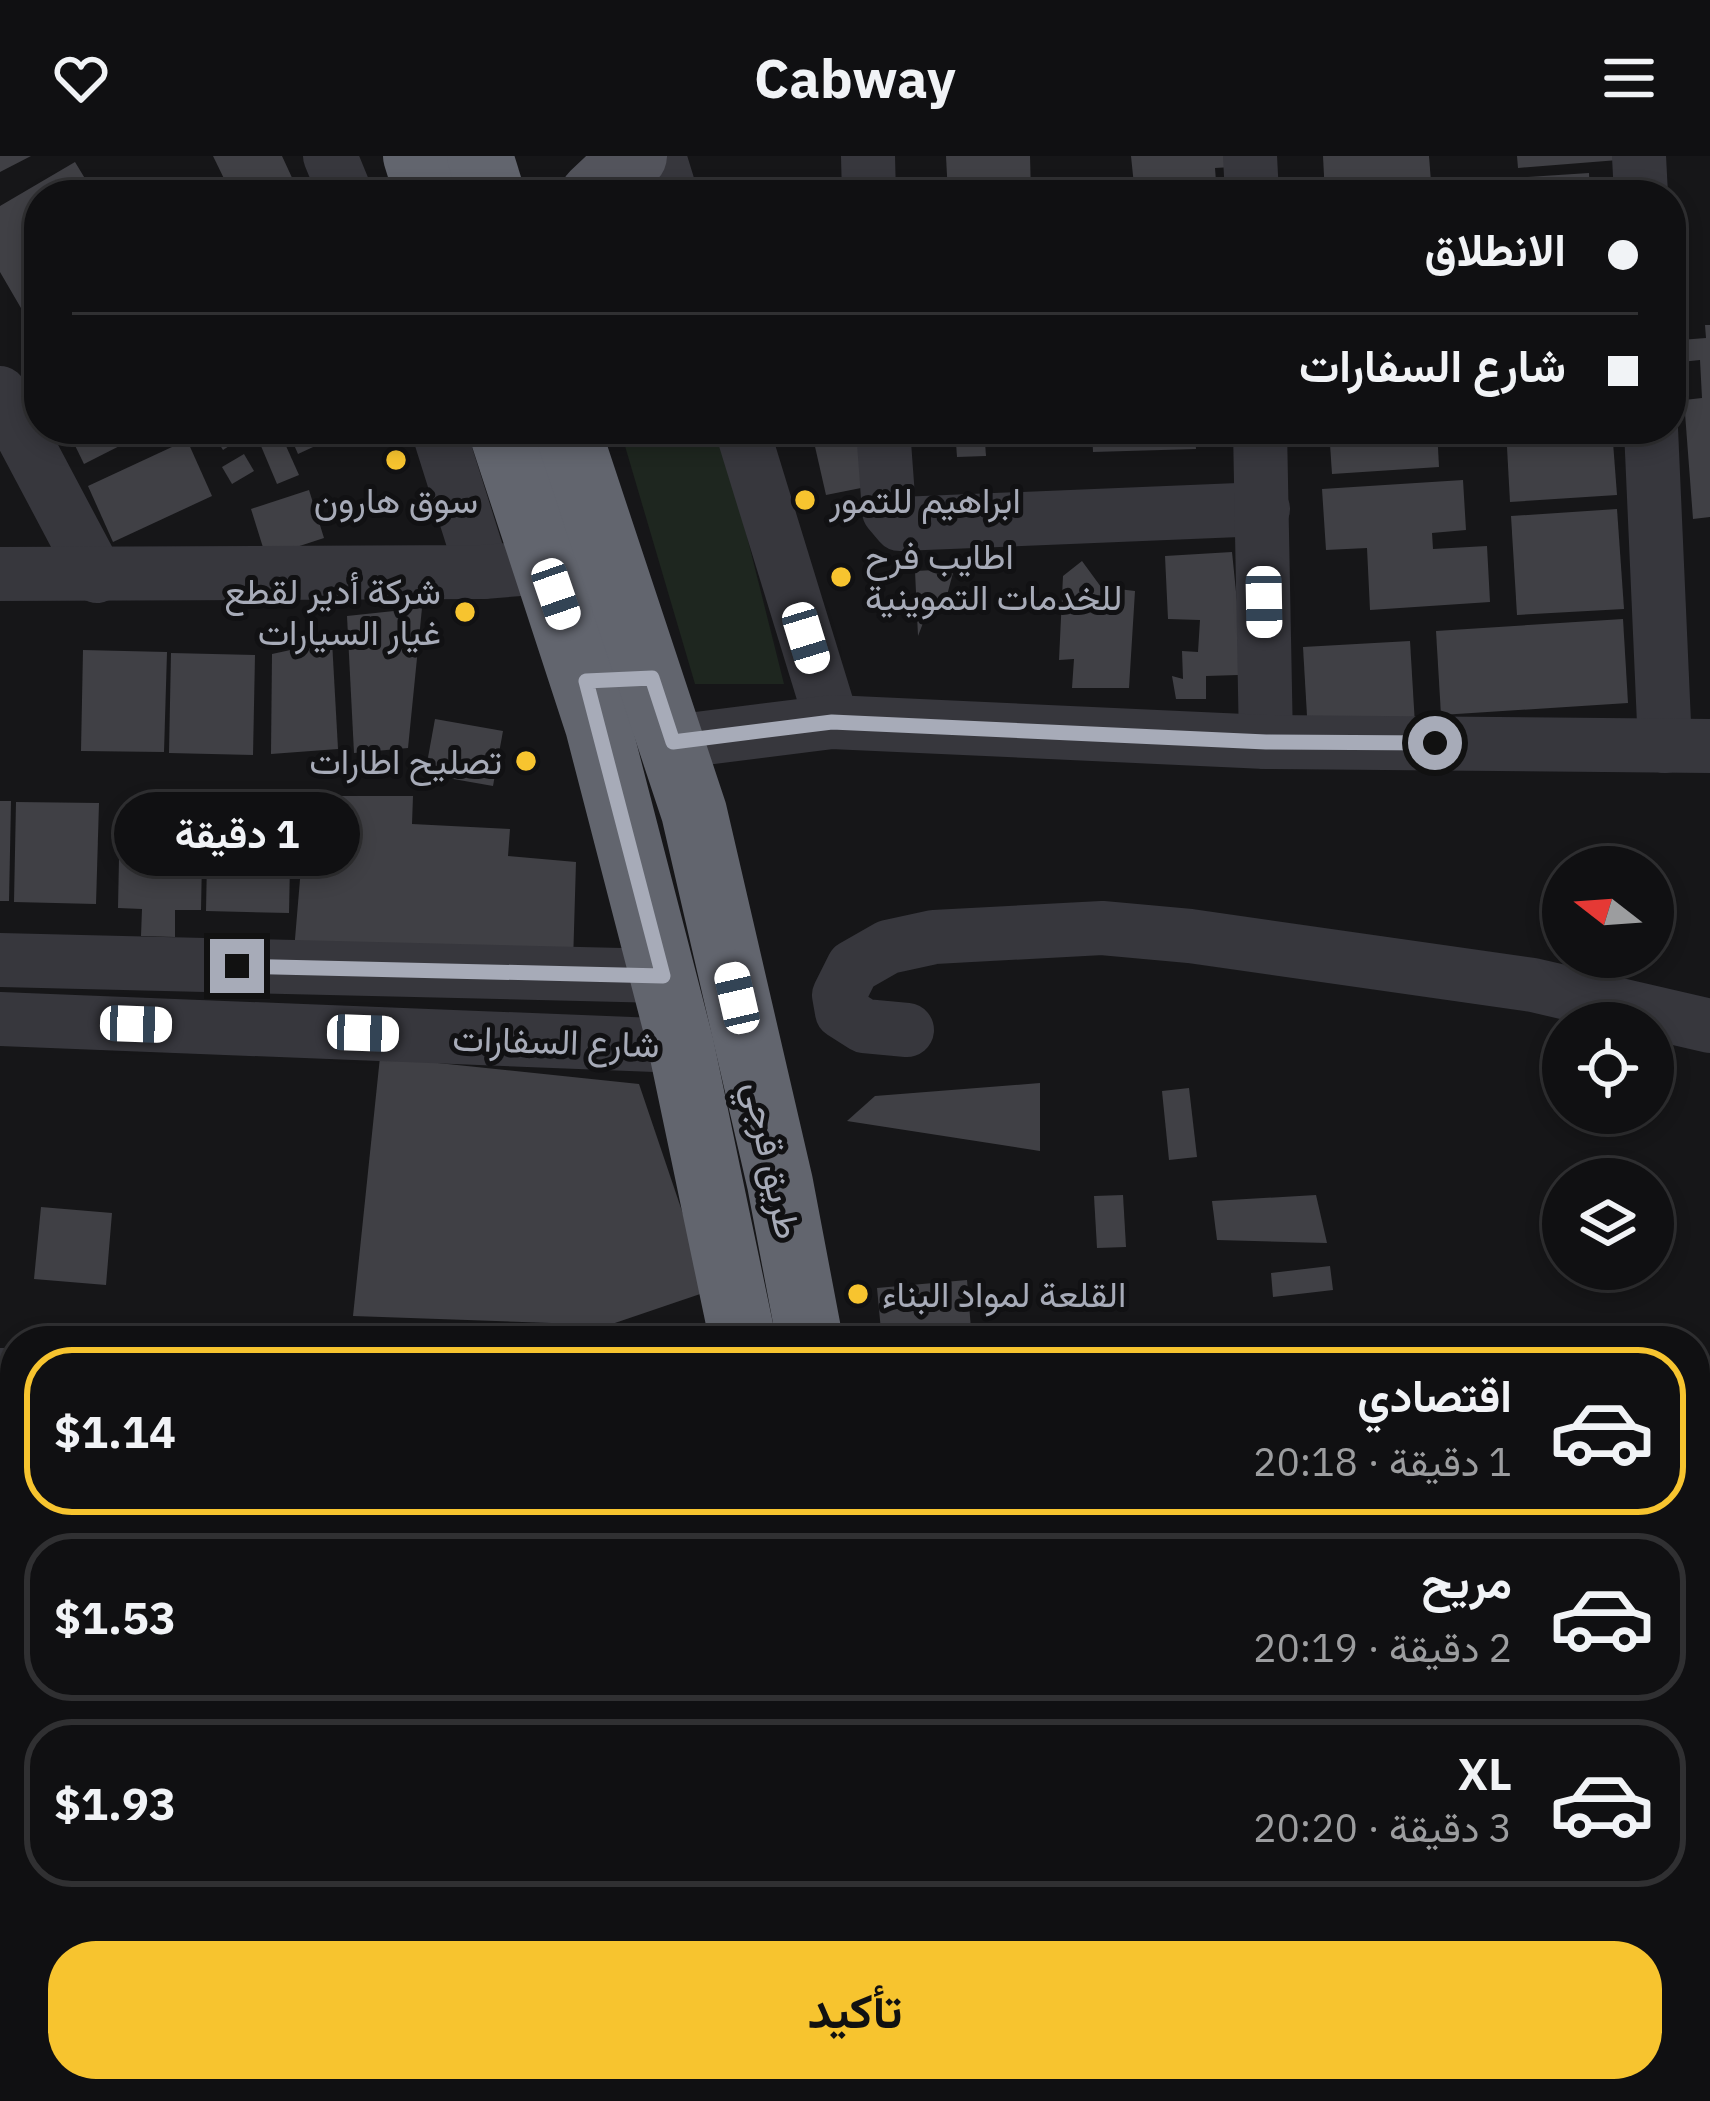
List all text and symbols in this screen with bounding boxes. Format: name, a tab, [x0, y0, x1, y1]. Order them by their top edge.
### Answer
text: Cabway	[754, 43, 956, 113]
icon: heart	[48, 45, 114, 111]
icon: menu	[1596, 45, 1662, 111]
text: الانطلاق	[1425, 220, 1566, 278]
text: شارع السفارات	[1299, 336, 1566, 394]
marker: سوق هارون	[383, 447, 409, 473]
place label: سوق هارون	[314, 476, 478, 523]
place label: ابراهيم للتمور	[828, 476, 1021, 524]
marker: ابراهيم للتمور	[792, 487, 818, 513]
place label: اطايب فرح للخدمات التموينية	[865, 532, 1122, 620]
car	[527, 554, 585, 634]
marker: اطايب فرح للخدمات التموينية	[828, 564, 854, 590]
car	[1245, 566, 1283, 638]
place label: شركة أدير لقطع غيار السيارات	[224, 567, 441, 655]
car	[778, 598, 834, 678]
marker: شركة أدير لقطع غيار السيارات	[452, 599, 478, 625]
route start	[1408, 716, 1462, 770]
place label: تصليح اطارات	[309, 737, 502, 787]
marker: تصليح اطارات	[513, 748, 539, 774]
callout: 1 دقيقة	[114, 792, 360, 876]
text: 1 دقيقة	[175, 808, 299, 859]
north arrow	[1542, 846, 1674, 978]
map controls	[1542, 846, 1674, 1290]
route end	[210, 939, 264, 993]
car	[711, 959, 763, 1037]
button: locate	[1542, 1002, 1674, 1134]
car	[99, 1005, 173, 1043]
street label: شارع السفارات	[452, 1013, 660, 1070]
car	[326, 1014, 400, 1052]
street label: طريق قرجي	[727, 1077, 813, 1244]
button: layers	[1542, 1158, 1674, 1290]
place label: القلعة لمواد البناء	[882, 1270, 1126, 1317]
marker: القلعة لمواد البناء	[845, 1281, 871, 1307]
text: اقتصادي	[1357, 1366, 1512, 1424]
icon: car	[1548, 1377, 1656, 1485]
text: $1.14	[54, 1402, 176, 1460]
text: 1 دقيقة · 20:18	[1253, 1436, 1512, 1487]
text: مريح	[1421, 1552, 1512, 1610]
icon: car	[1548, 1563, 1656, 1671]
text: $1.53	[54, 1588, 176, 1646]
text: 2 دقيقة · 20:19	[1253, 1622, 1512, 1673]
text: XL	[1458, 1744, 1512, 1802]
icon: car	[1548, 1749, 1656, 1857]
text: $1.93	[54, 1774, 176, 1832]
text: 3 دقيقة · 20:20	[1253, 1802, 1512, 1853]
button: تأكيد	[48, 1941, 1662, 2079]

